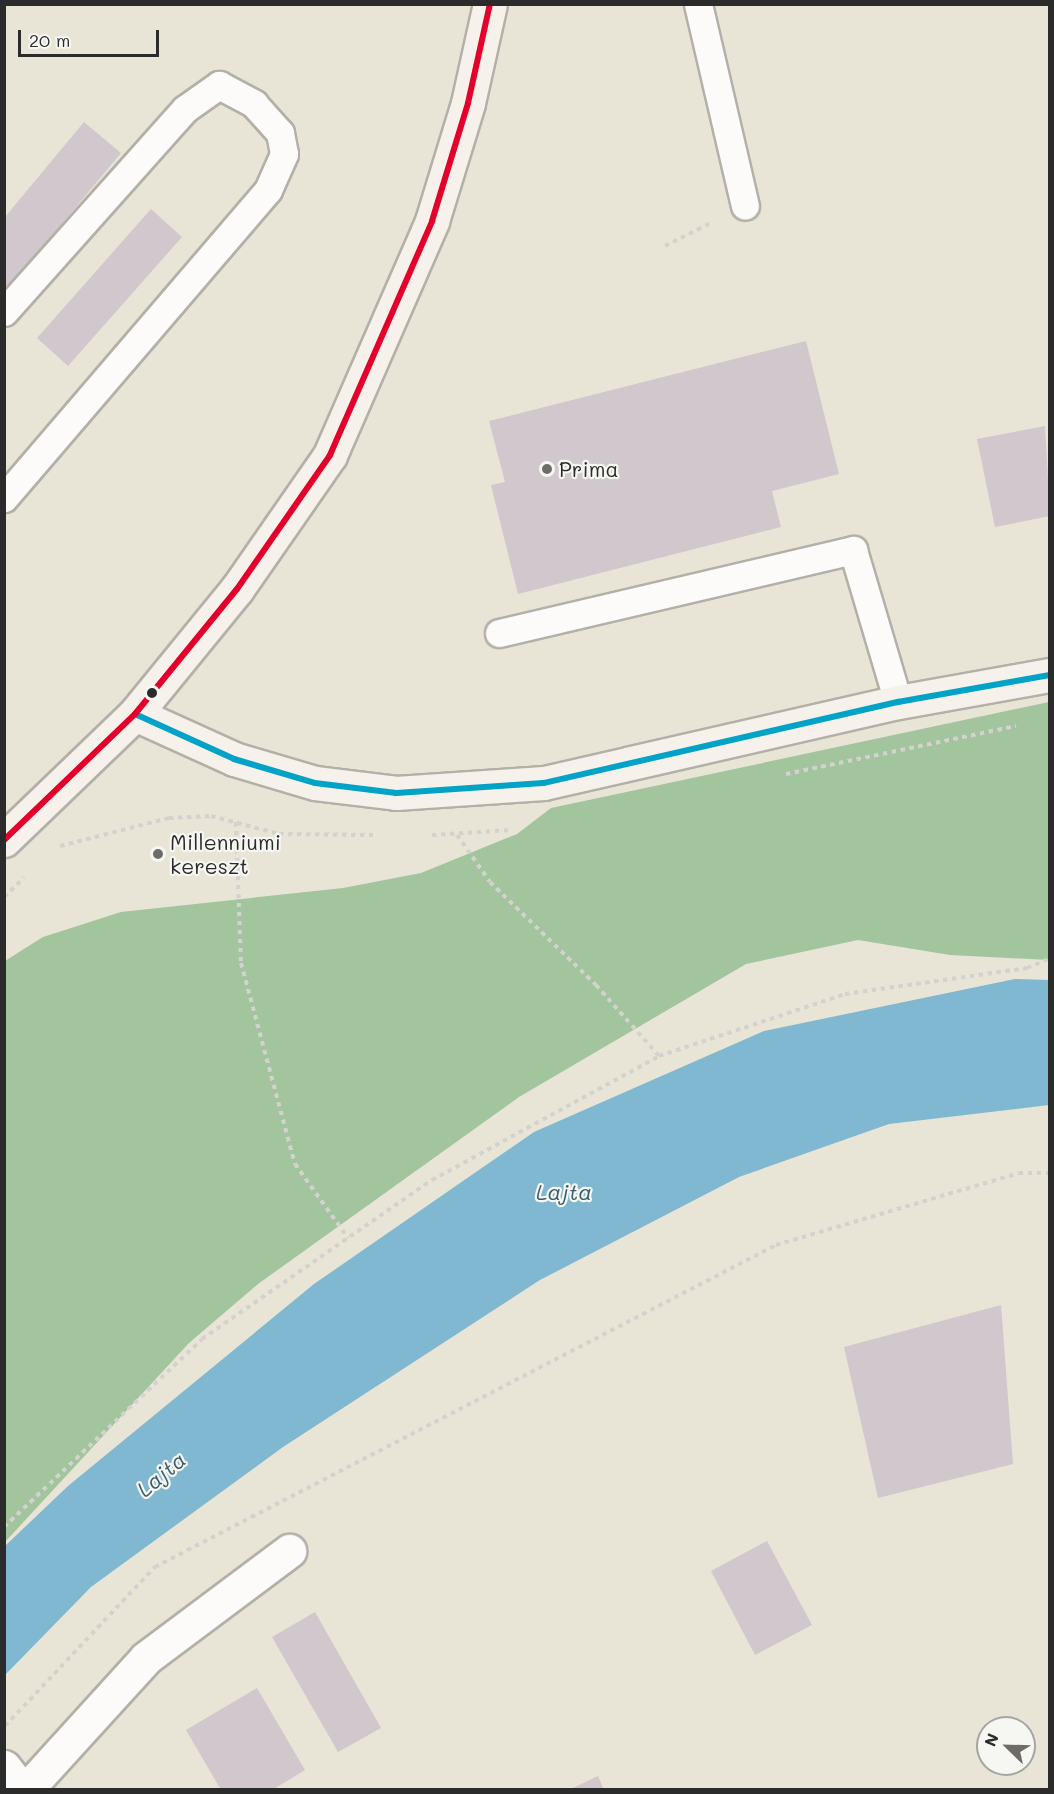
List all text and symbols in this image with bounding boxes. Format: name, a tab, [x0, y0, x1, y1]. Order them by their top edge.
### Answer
scale bar	[21, 18, 162, 56]
text: 20 m	[29, 28, 70, 52]
place label: Prima	[559, 456, 619, 482]
marker: Prima	[540, 462, 554, 476]
unlabelled marker	[146, 687, 158, 699]
place label: Millenniumi kereszt	[170, 829, 281, 879]
marker: Millenniumi kereszt	[151, 847, 165, 861]
water label: Lajta	[536, 1179, 592, 1205]
water label: Lajta	[131, 1446, 191, 1502]
north arrow	[976, 1716, 1036, 1776]
text: N	[979, 1730, 1003, 1749]

